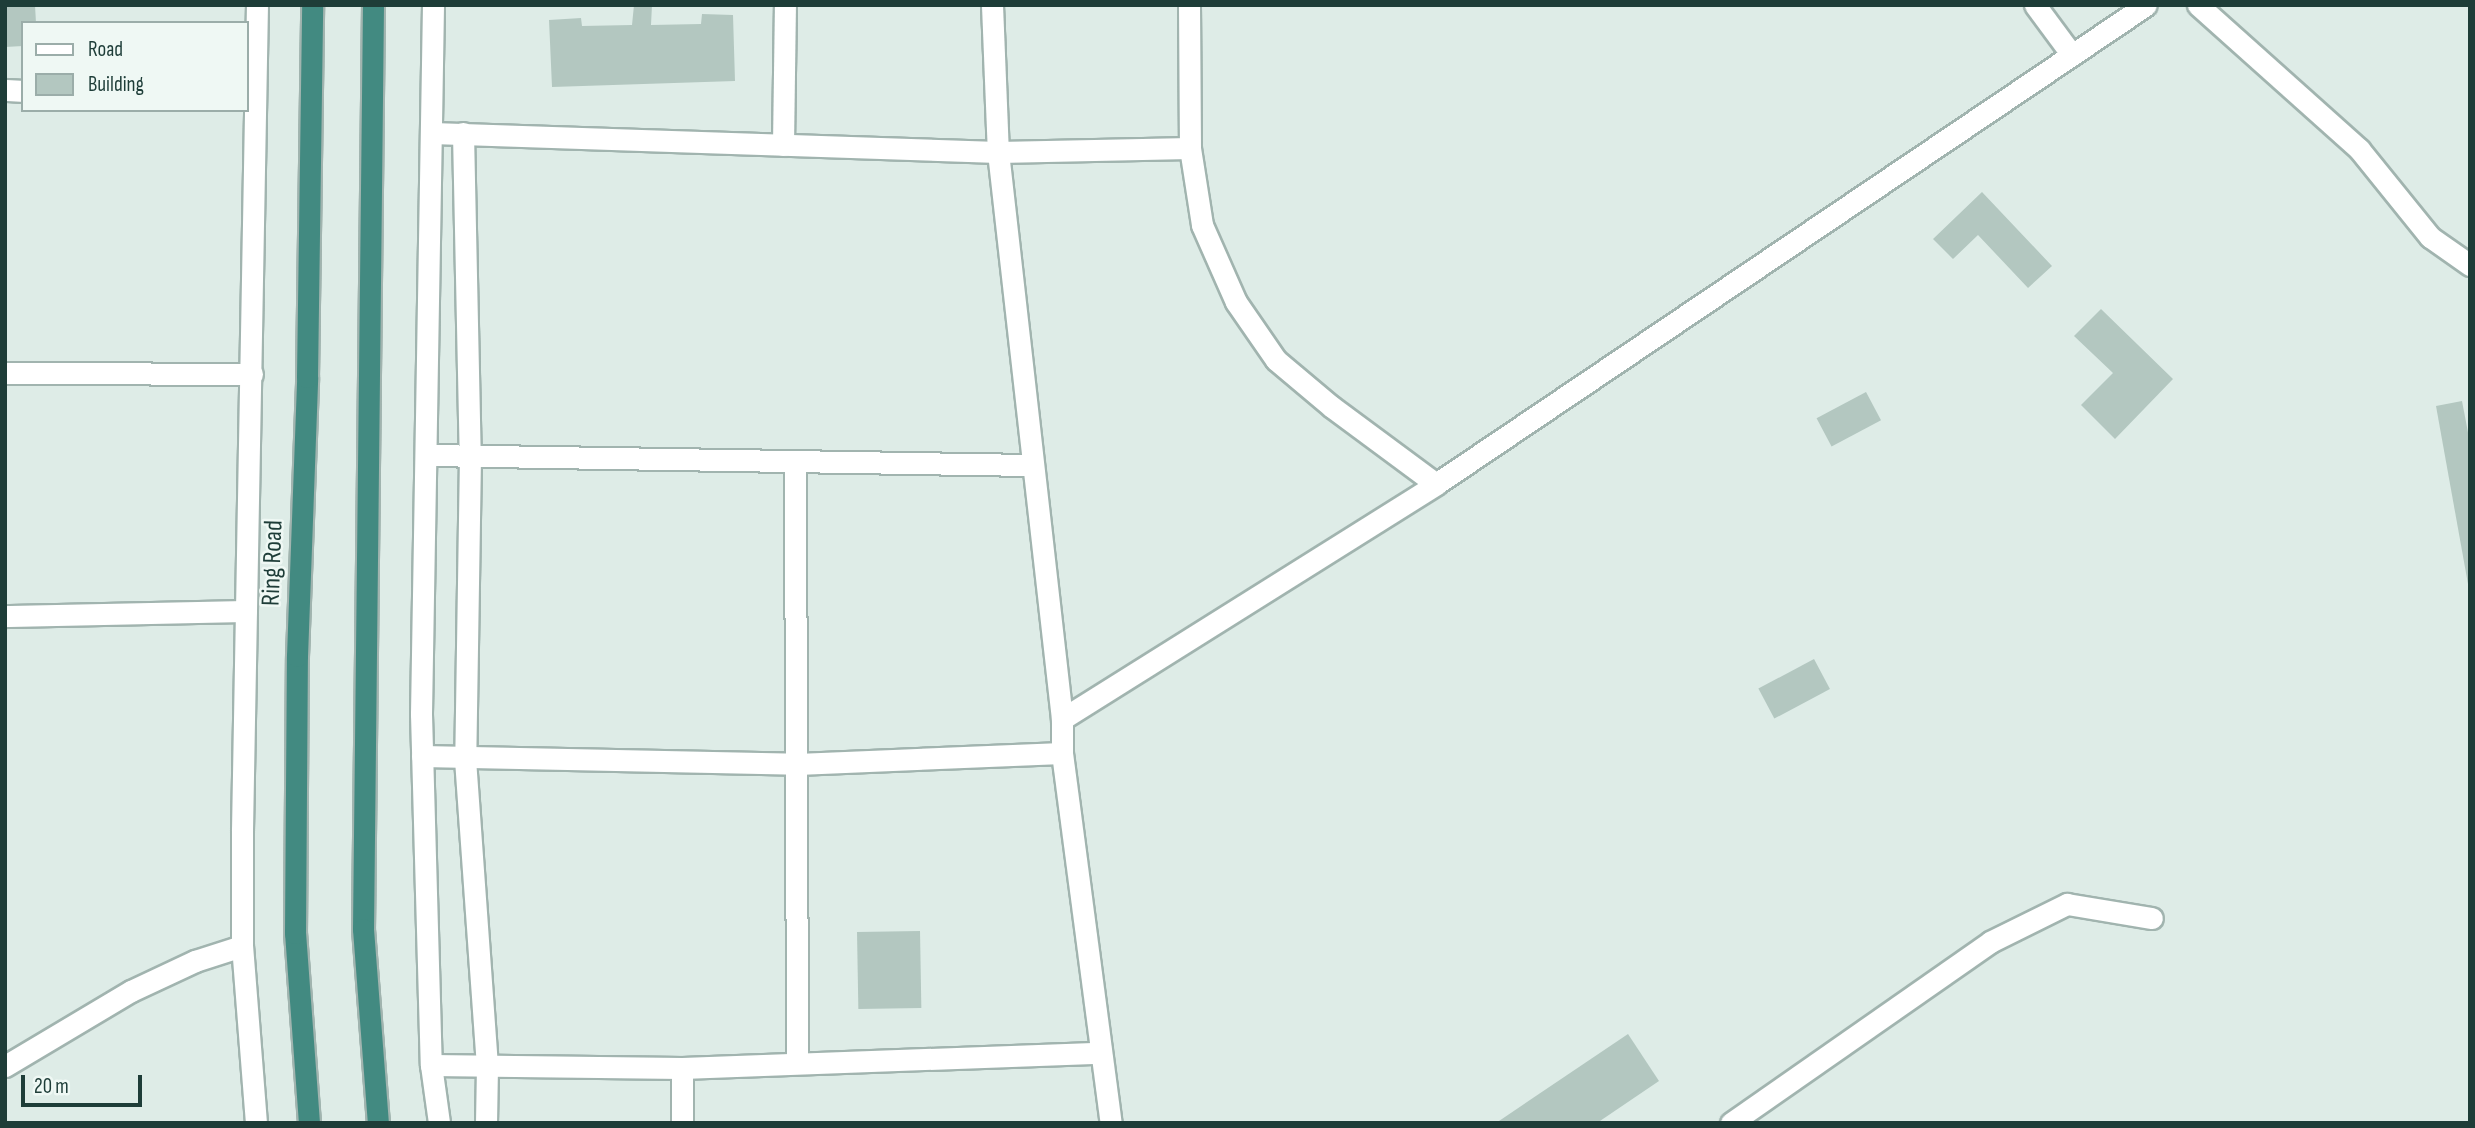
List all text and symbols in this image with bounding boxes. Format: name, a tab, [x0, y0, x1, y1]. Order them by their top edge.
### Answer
legend	[21, 21, 248, 112]
text: Road	[88, 37, 123, 62]
text: Building	[88, 72, 144, 97]
street label: Ring Road	[256, 520, 290, 606]
scale bar	[24, 1062, 145, 1106]
text: 20 m	[34, 1074, 69, 1099]

